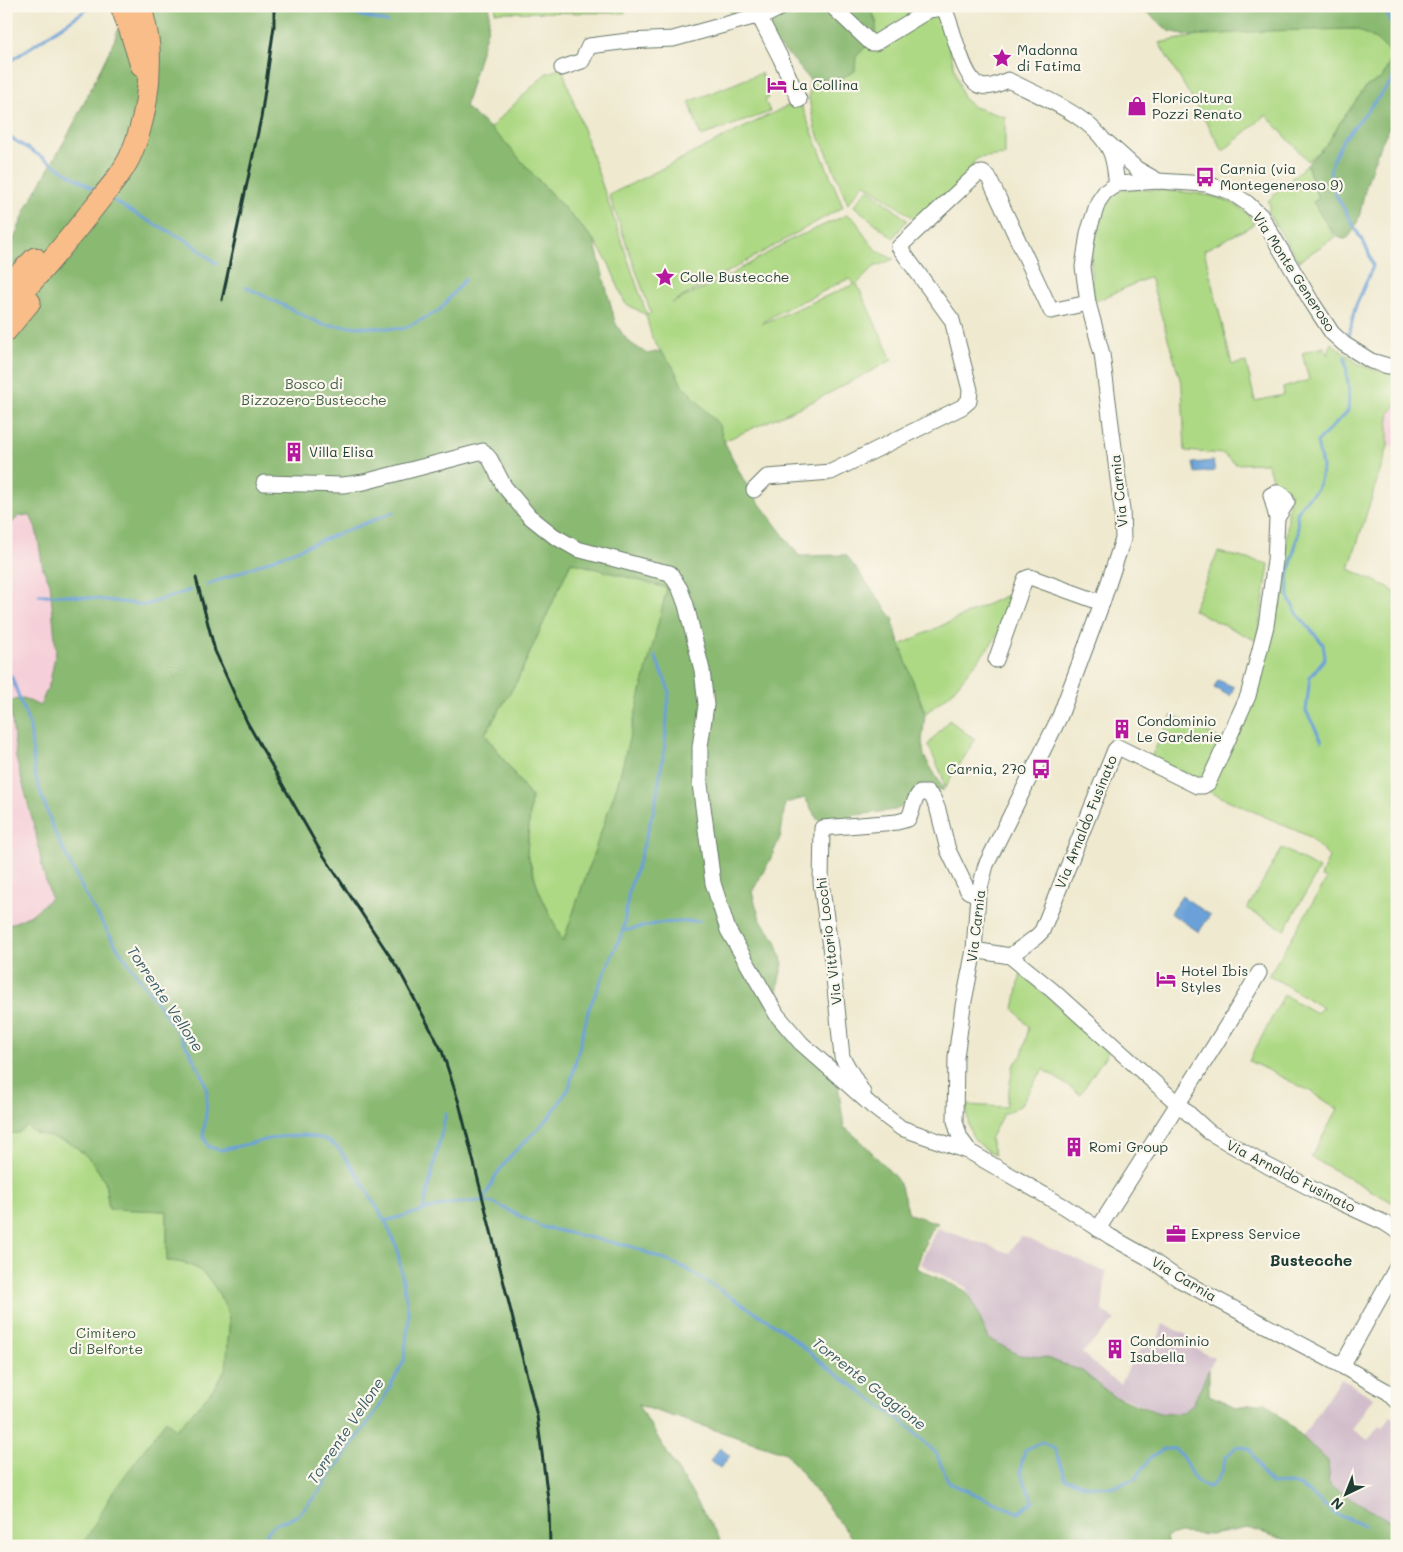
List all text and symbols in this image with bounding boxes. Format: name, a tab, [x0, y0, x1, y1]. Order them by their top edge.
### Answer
place label: Madonna di Fatima	[1017, 40, 1082, 75]
place icon: Madonna di Fatima	[991, 47, 1013, 69]
hotel icon: La Collina	[766, 74, 788, 96]
place label: La Collina	[792, 75, 859, 94]
place label: Floricoltura Pozzi Renato	[1152, 88, 1242, 123]
shop icon: Floricoltura Pozzi Renato	[1126, 95, 1148, 117]
place label: Carnia (via Montegeneroso 9)	[1220, 159, 1343, 194]
bus stop icon: Carnia (via Montegeneroso 9)	[1194, 166, 1216, 188]
street label: Via Monte Generoso	[1249, 208, 1340, 335]
place icon: Colle Bustecche	[654, 266, 676, 288]
place label: Colle Bustecche	[680, 267, 789, 286]
park label: Bosco di Bizzozero-Bustecche	[241, 374, 387, 409]
building icon: Villa Elisa	[283, 441, 305, 463]
place label: Villa Elisa	[309, 442, 374, 461]
street label: Via Carnia	[1105, 454, 1132, 528]
place label: Condominio Le Gardenie	[1137, 711, 1222, 746]
building icon: Condominio Le Gardenie	[1111, 718, 1133, 740]
street label: Via Arnaldo Fusinato	[1050, 752, 1121, 891]
bus stop icon: Carnia, 270	[1030, 758, 1052, 780]
place label: Carnia, 270	[947, 759, 1026, 778]
street label: Via Vittorio Locchi	[811, 876, 846, 1006]
street label: Via Carnia	[962, 889, 989, 963]
water label: Torrente Vellone	[123, 941, 209, 1055]
place label: Hotel Ibis Styles	[1181, 961, 1248, 996]
hotel icon: Hotel Ibis Styles	[1155, 968, 1177, 990]
street label: Via Arnaldo Fusinato	[1223, 1135, 1359, 1216]
building icon: Romi Group	[1063, 1136, 1085, 1158]
place label: Romi Group	[1089, 1137, 1168, 1156]
office icon: Express Service	[1165, 1223, 1187, 1245]
place label: Express Service	[1191, 1224, 1301, 1243]
district label: Bustecche	[1270, 1249, 1352, 1270]
street label: Via Carnia	[1148, 1252, 1220, 1306]
park label: Cimitero di Belforte	[69, 1323, 143, 1358]
place label: Condominio Isabella	[1130, 1331, 1209, 1366]
water label: Torrente Gaggione	[808, 1332, 931, 1434]
building icon: Condominio Isabella	[1104, 1338, 1126, 1360]
water label: Torrente Vellone	[302, 1373, 388, 1487]
north arrow	[1320, 1470, 1370, 1520]
text: N	[1326, 1493, 1347, 1514]

